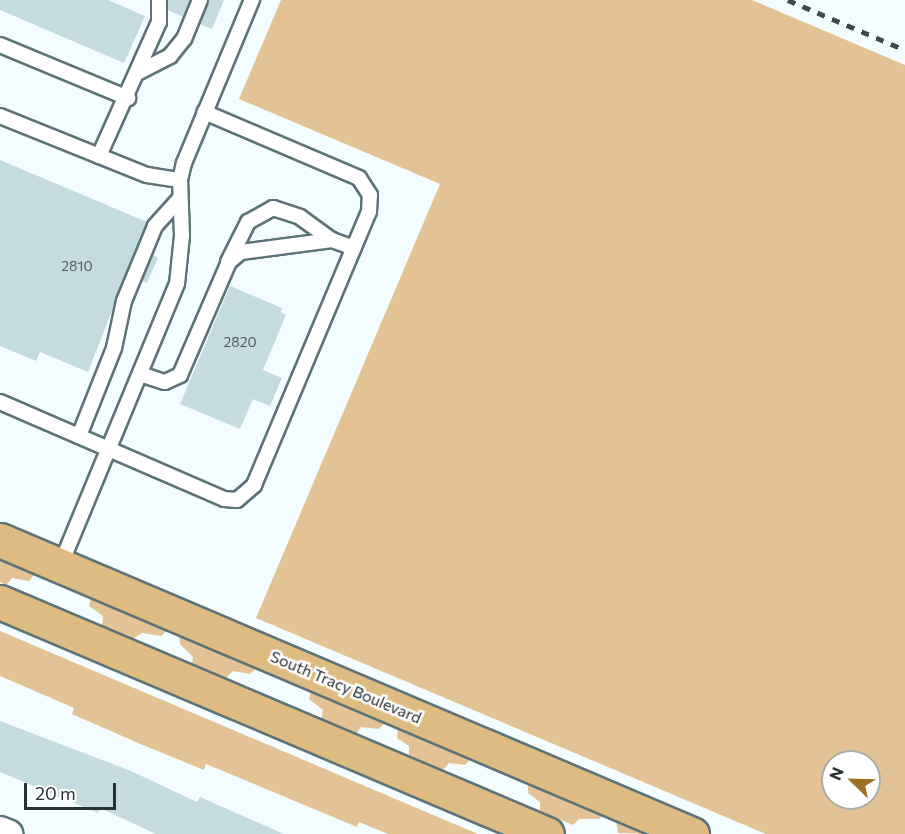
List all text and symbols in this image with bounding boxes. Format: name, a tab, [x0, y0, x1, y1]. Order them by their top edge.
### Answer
house number: 2810	[61, 258, 93, 274]
house number: 2820	[223, 334, 257, 350]
street label: South Tracy Boulevard	[268, 646, 424, 728]
north arrow	[821, 750, 881, 810]
text: N	[825, 764, 847, 783]
scale bar	[27, 771, 118, 809]
text: 20 m	[35, 782, 76, 804]

